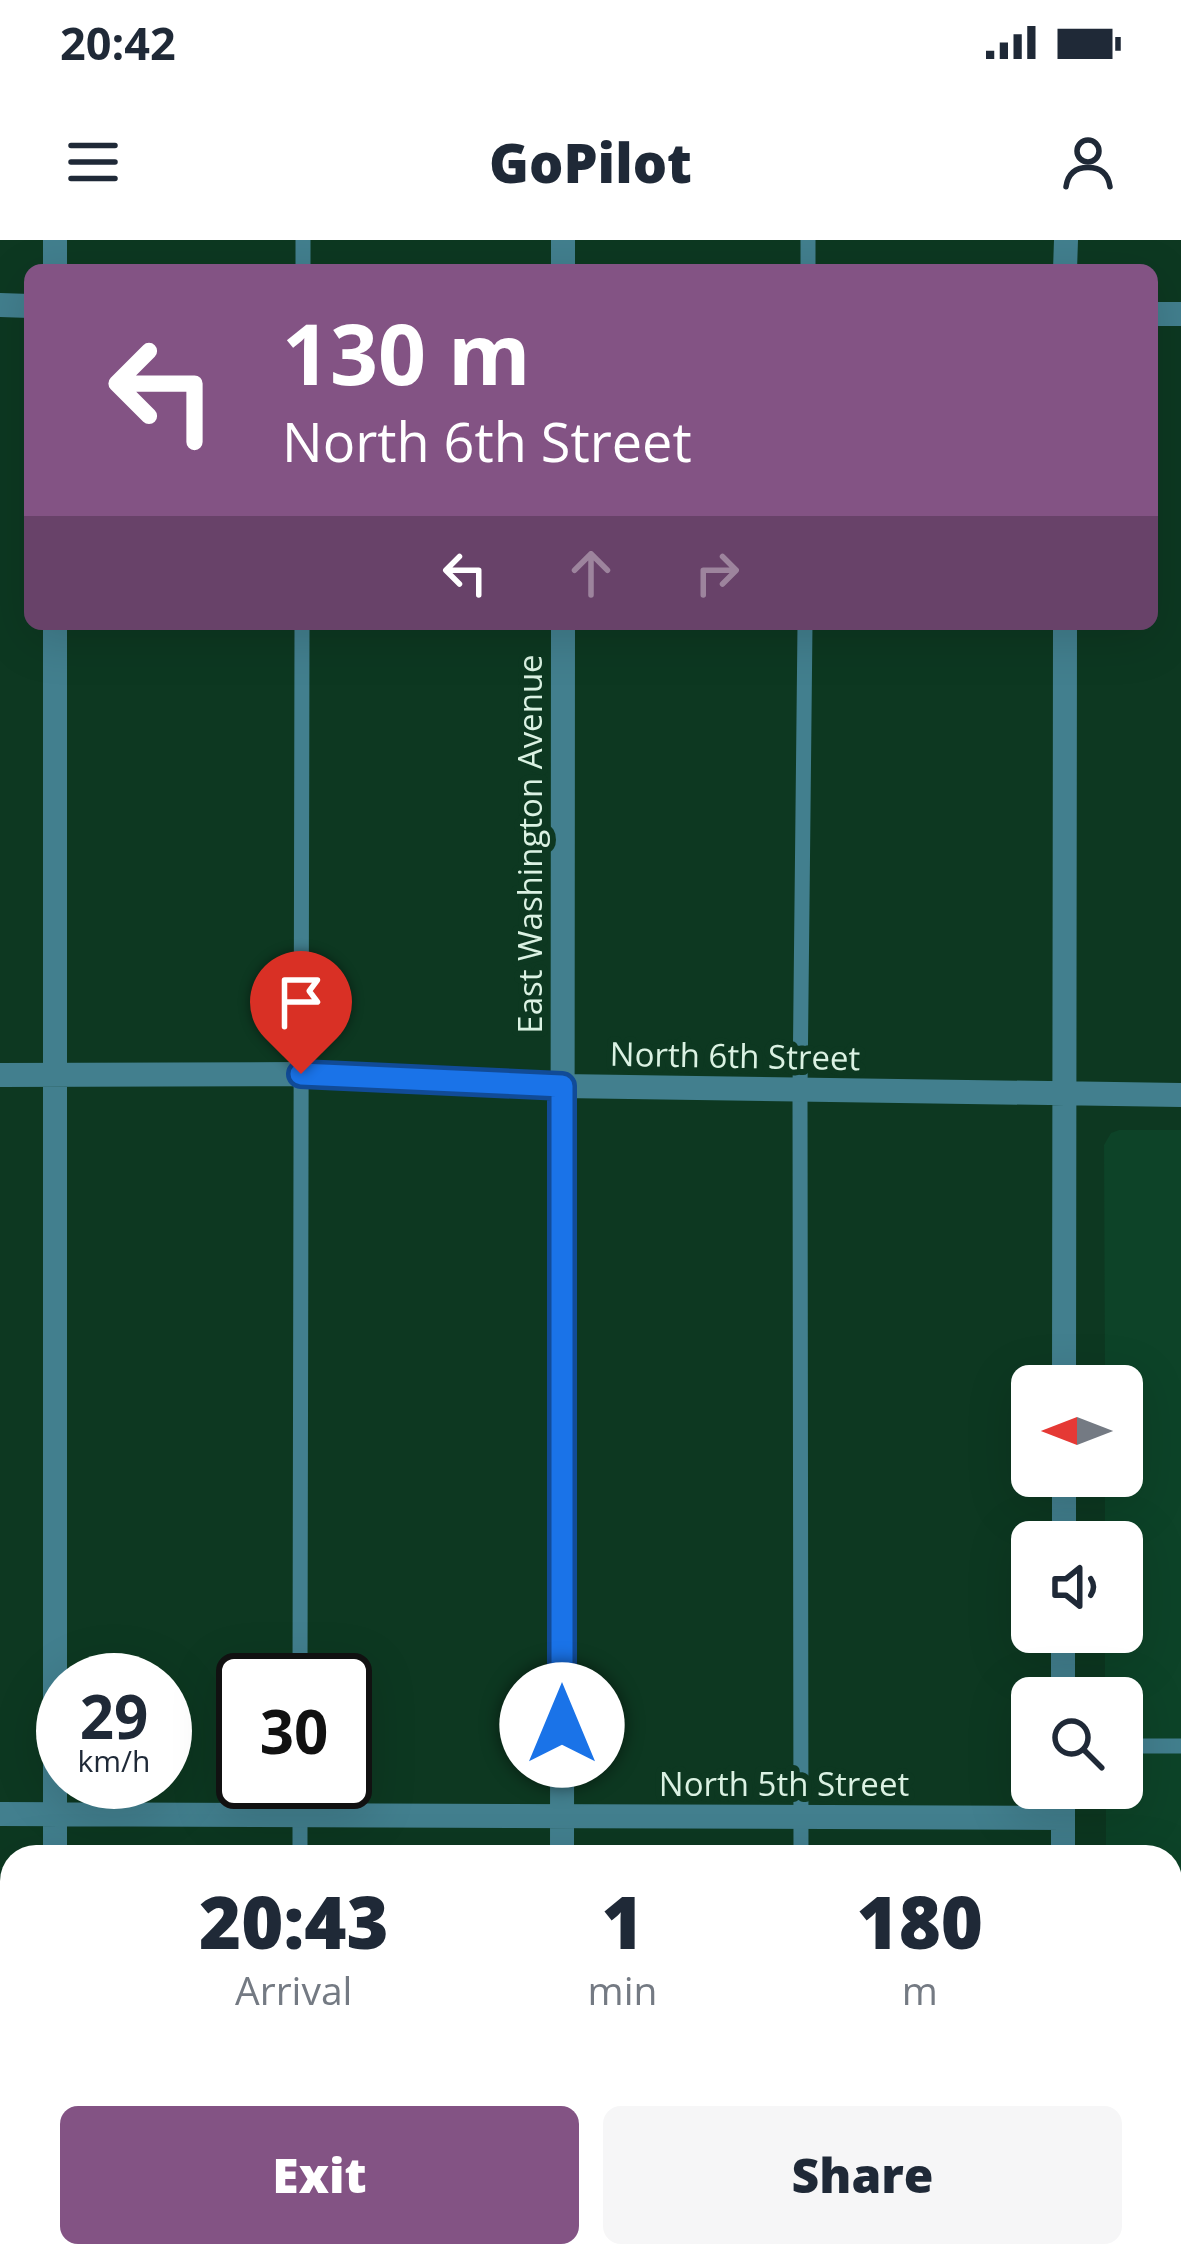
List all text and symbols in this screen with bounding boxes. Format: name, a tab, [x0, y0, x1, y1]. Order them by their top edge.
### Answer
text: 20:42	[60, 12, 176, 73]
text: GoPilot	[489, 125, 692, 199]
icon: menu	[60, 129, 126, 195]
icon: person	[1055, 129, 1121, 195]
text: 130 m	[282, 295, 530, 410]
icon: left	[84, 312, 240, 468]
text: North 6th Street	[282, 404, 692, 478]
icon: left	[432, 540, 498, 606]
icon: ahead	[558, 540, 624, 606]
icon: right	[684, 540, 750, 606]
street label: East Washington Avenue	[507, 654, 552, 1034]
pin	[250, 951, 352, 1074]
icon: arrive	[268, 969, 334, 1035]
street label: North 6th Street	[609, 1031, 861, 1080]
north arrow	[1011, 1365, 1143, 1497]
map controls	[1011, 1365, 1143, 1809]
button: sound	[1011, 1521, 1143, 1653]
speed limit sign: 30	[216, 1653, 372, 1809]
position arrow	[499, 1662, 625, 1788]
text: 29	[80, 1675, 148, 1757]
button: search	[1011, 1677, 1143, 1809]
text: km/h	[78, 1740, 150, 1781]
street label: North 5th Street	[659, 1761, 909, 1806]
text: 20:43	[199, 1872, 389, 1970]
text: 1	[601, 1872, 644, 1970]
text: 180	[856, 1872, 983, 1970]
text: Arrival	[235, 1963, 352, 2016]
text: min	[588, 1963, 657, 2016]
text: m	[902, 1963, 938, 2016]
button: Exit	[60, 2106, 579, 2244]
button: Share	[603, 2106, 1122, 2244]

